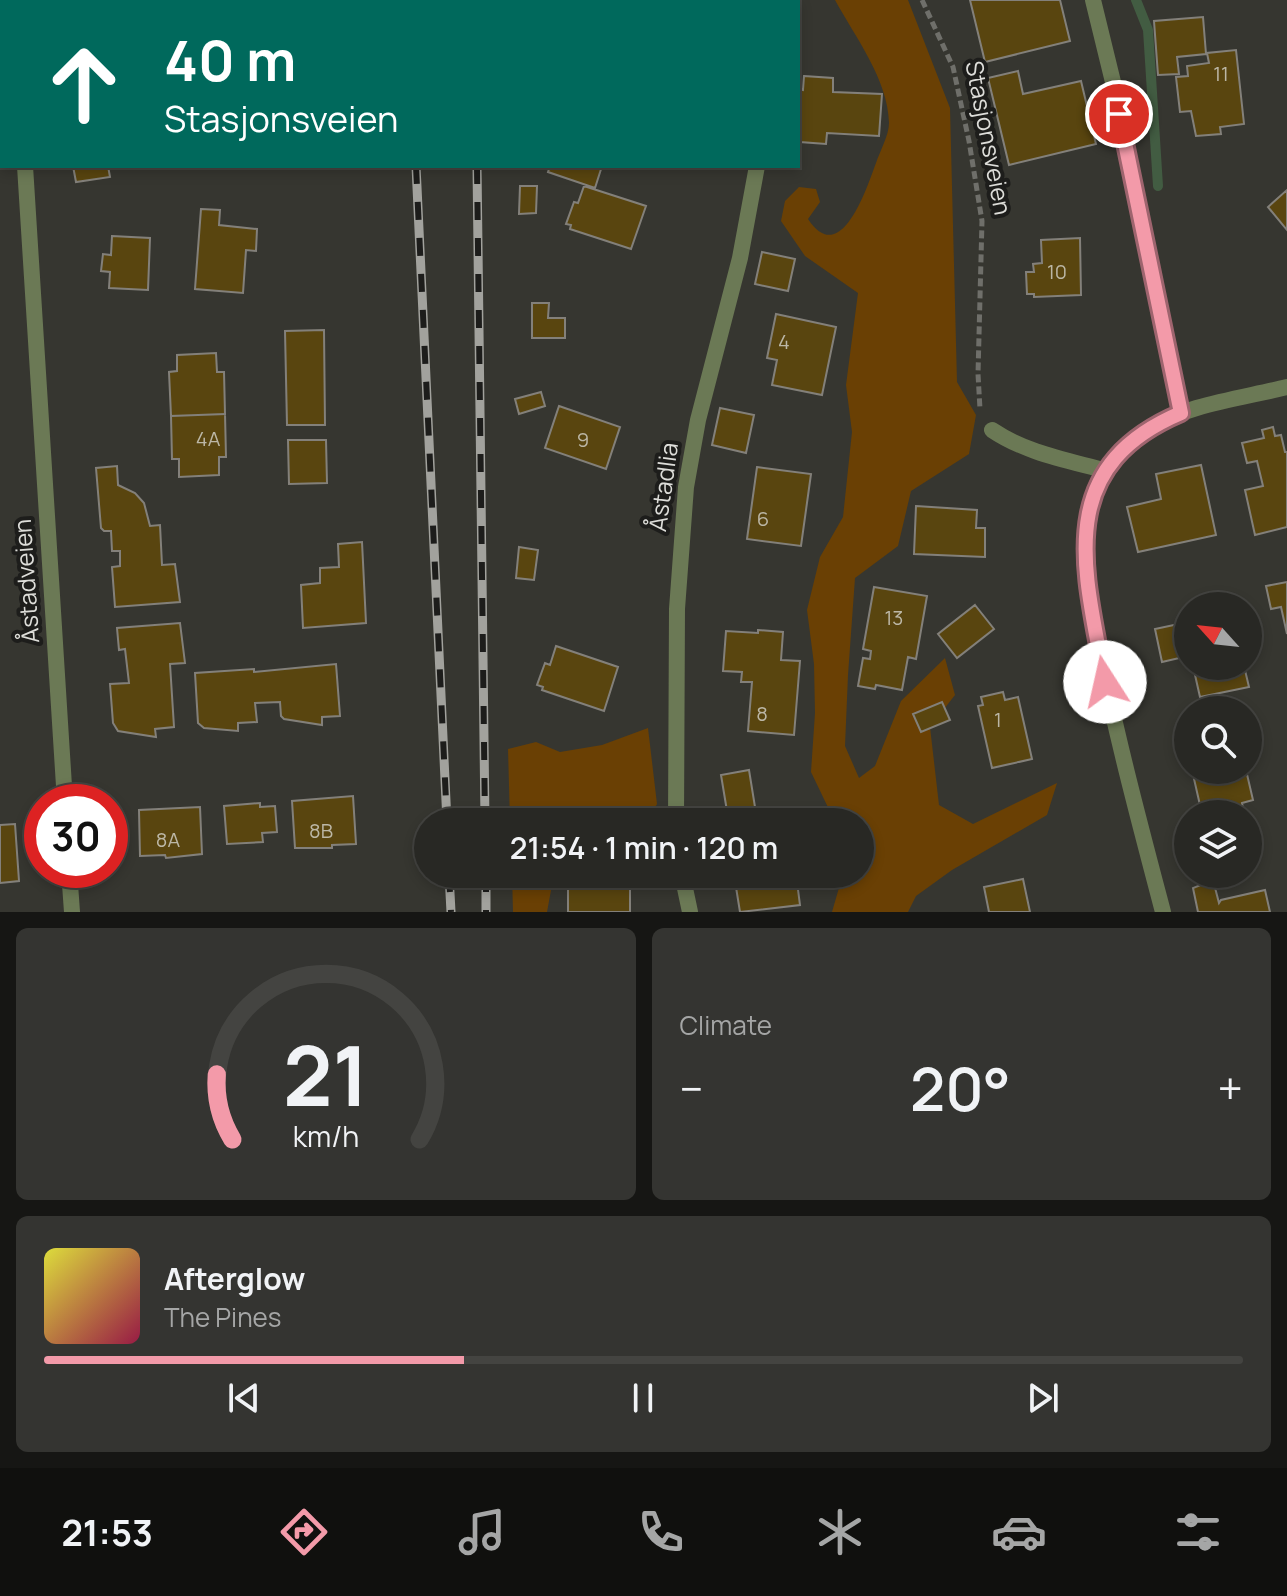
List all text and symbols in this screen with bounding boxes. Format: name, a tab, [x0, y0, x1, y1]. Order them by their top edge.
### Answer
text: 40 m	[164, 21, 296, 98]
icon: ahead	[32, 32, 136, 136]
street label: Stasjonsveien	[958, 58, 1021, 218]
house number: 11	[1213, 60, 1229, 87]
pin	[1085, 80, 1153, 148]
icon: arrive	[1097, 92, 1141, 136]
text: Stasjonsveien	[164, 94, 398, 143]
house number: 10	[1047, 258, 1067, 285]
house number: 4	[778, 328, 790, 355]
house number: 4A	[196, 425, 221, 452]
house number: 9	[577, 426, 589, 453]
street label: Åstadlia	[640, 440, 685, 533]
house number: 6	[757, 505, 769, 532]
street label: Åstadveien	[5, 518, 46, 644]
north arrow	[1174, 592, 1262, 680]
map controls	[1174, 592, 1262, 888]
house number: 13	[885, 604, 903, 631]
position arrow	[1063, 640, 1147, 724]
button: search	[1174, 696, 1262, 784]
house number: 8	[756, 700, 768, 727]
house number: 1	[994, 706, 1002, 733]
speed limit sign: 30	[24, 784, 128, 888]
button: layers	[1174, 800, 1262, 888]
house number: 8B	[309, 817, 333, 844]
house number: 8A	[156, 826, 180, 853]
text: 21:54 · 1 min · 120 m	[510, 827, 778, 868]
text: Climate	[680, 1007, 772, 1043]
text: 21	[283, 1017, 369, 1131]
text: 20°	[910, 1047, 1011, 1129]
text: −	[680, 1058, 703, 1118]
text: +	[1218, 1058, 1243, 1118]
text: km/h	[293, 1117, 359, 1156]
text: Afterglow	[164, 1258, 305, 1299]
text: The Pines	[164, 1299, 281, 1335]
icon: previous	[222, 1376, 266, 1420]
icon: pause	[621, 1376, 665, 1420]
icon: next	[1021, 1376, 1065, 1420]
icon: directions	[276, 1504, 332, 1560]
icon: music	[454, 1504, 510, 1560]
icon: phone	[633, 1504, 689, 1560]
icon: climate	[812, 1504, 868, 1560]
icon: car	[991, 1504, 1047, 1560]
icon: filters	[1170, 1504, 1226, 1560]
text: 21:53	[61, 1508, 153, 1557]

